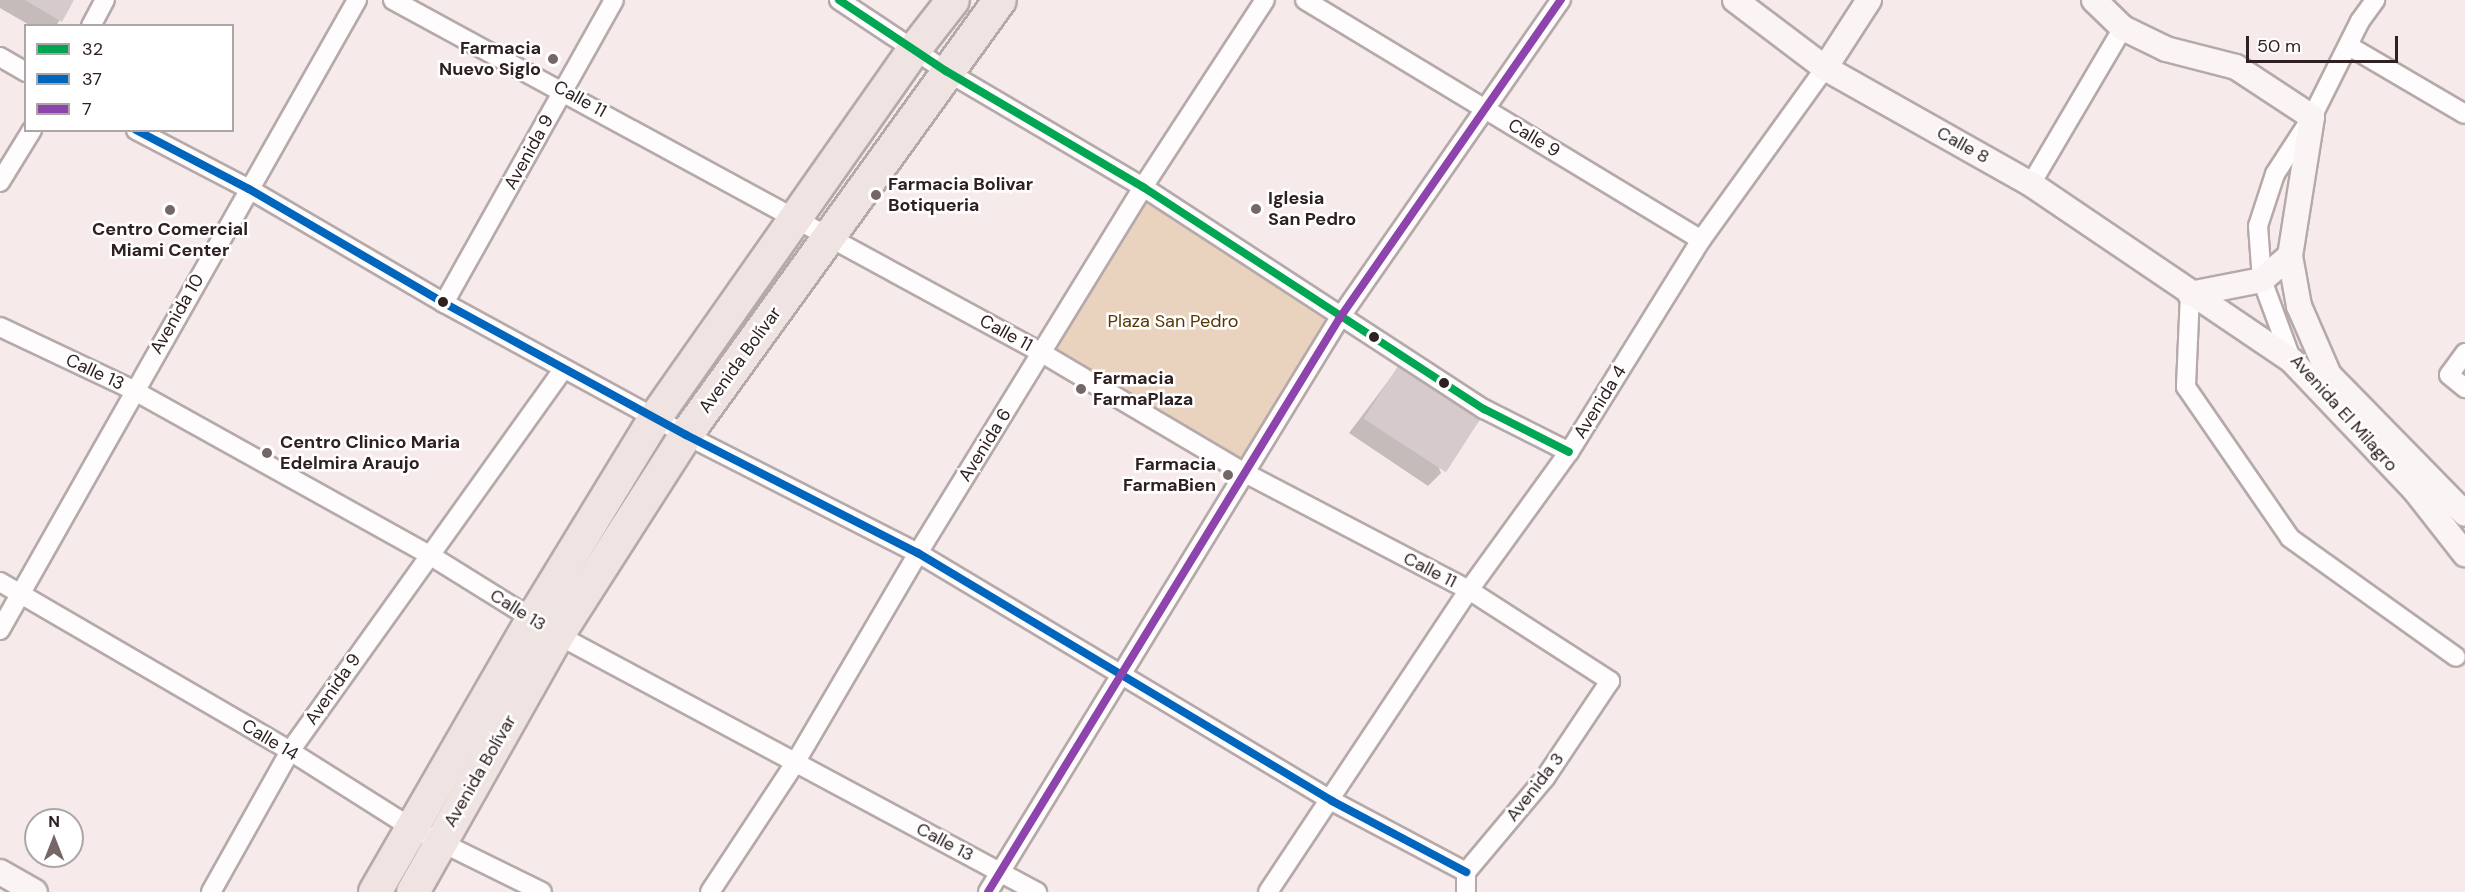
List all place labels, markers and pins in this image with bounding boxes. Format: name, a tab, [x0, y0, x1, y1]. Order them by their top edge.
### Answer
place label: Farmacia Nuevo Siglo	[439, 38, 541, 80]
marker: Farmacia Nuevo Siglo	[546, 52, 560, 66]
place label: Farmacia Bolivar Botiqueria	[888, 174, 1033, 216]
marker: Farmacia Bolivar Botiqueria	[869, 188, 883, 202]
place label: Iglesia San Pedro	[1268, 188, 1356, 230]
marker: Iglesia San Pedro	[1249, 202, 1263, 216]
marker: Centro Comercial Miami Center	[163, 203, 177, 217]
place label: Centro Comercial Miami Center	[92, 219, 248, 262]
unlabelled marker	[437, 296, 449, 308]
unlabelled marker	[1368, 331, 1380, 343]
place label: Farmacia FarmaPlaza	[1093, 368, 1193, 410]
unlabelled marker	[1438, 377, 1450, 389]
marker: Farmacia FarmaPlaza	[1074, 382, 1088, 396]
place label: Centro Clinico Maria Edelmira Araujo	[280, 432, 460, 474]
marker: Centro Clinico Maria Edelmira Araujo	[258, 444, 276, 462]
place label: Farmacia FarmaBien	[1123, 454, 1216, 496]
marker: Farmacia FarmaBien	[1221, 468, 1235, 482]

